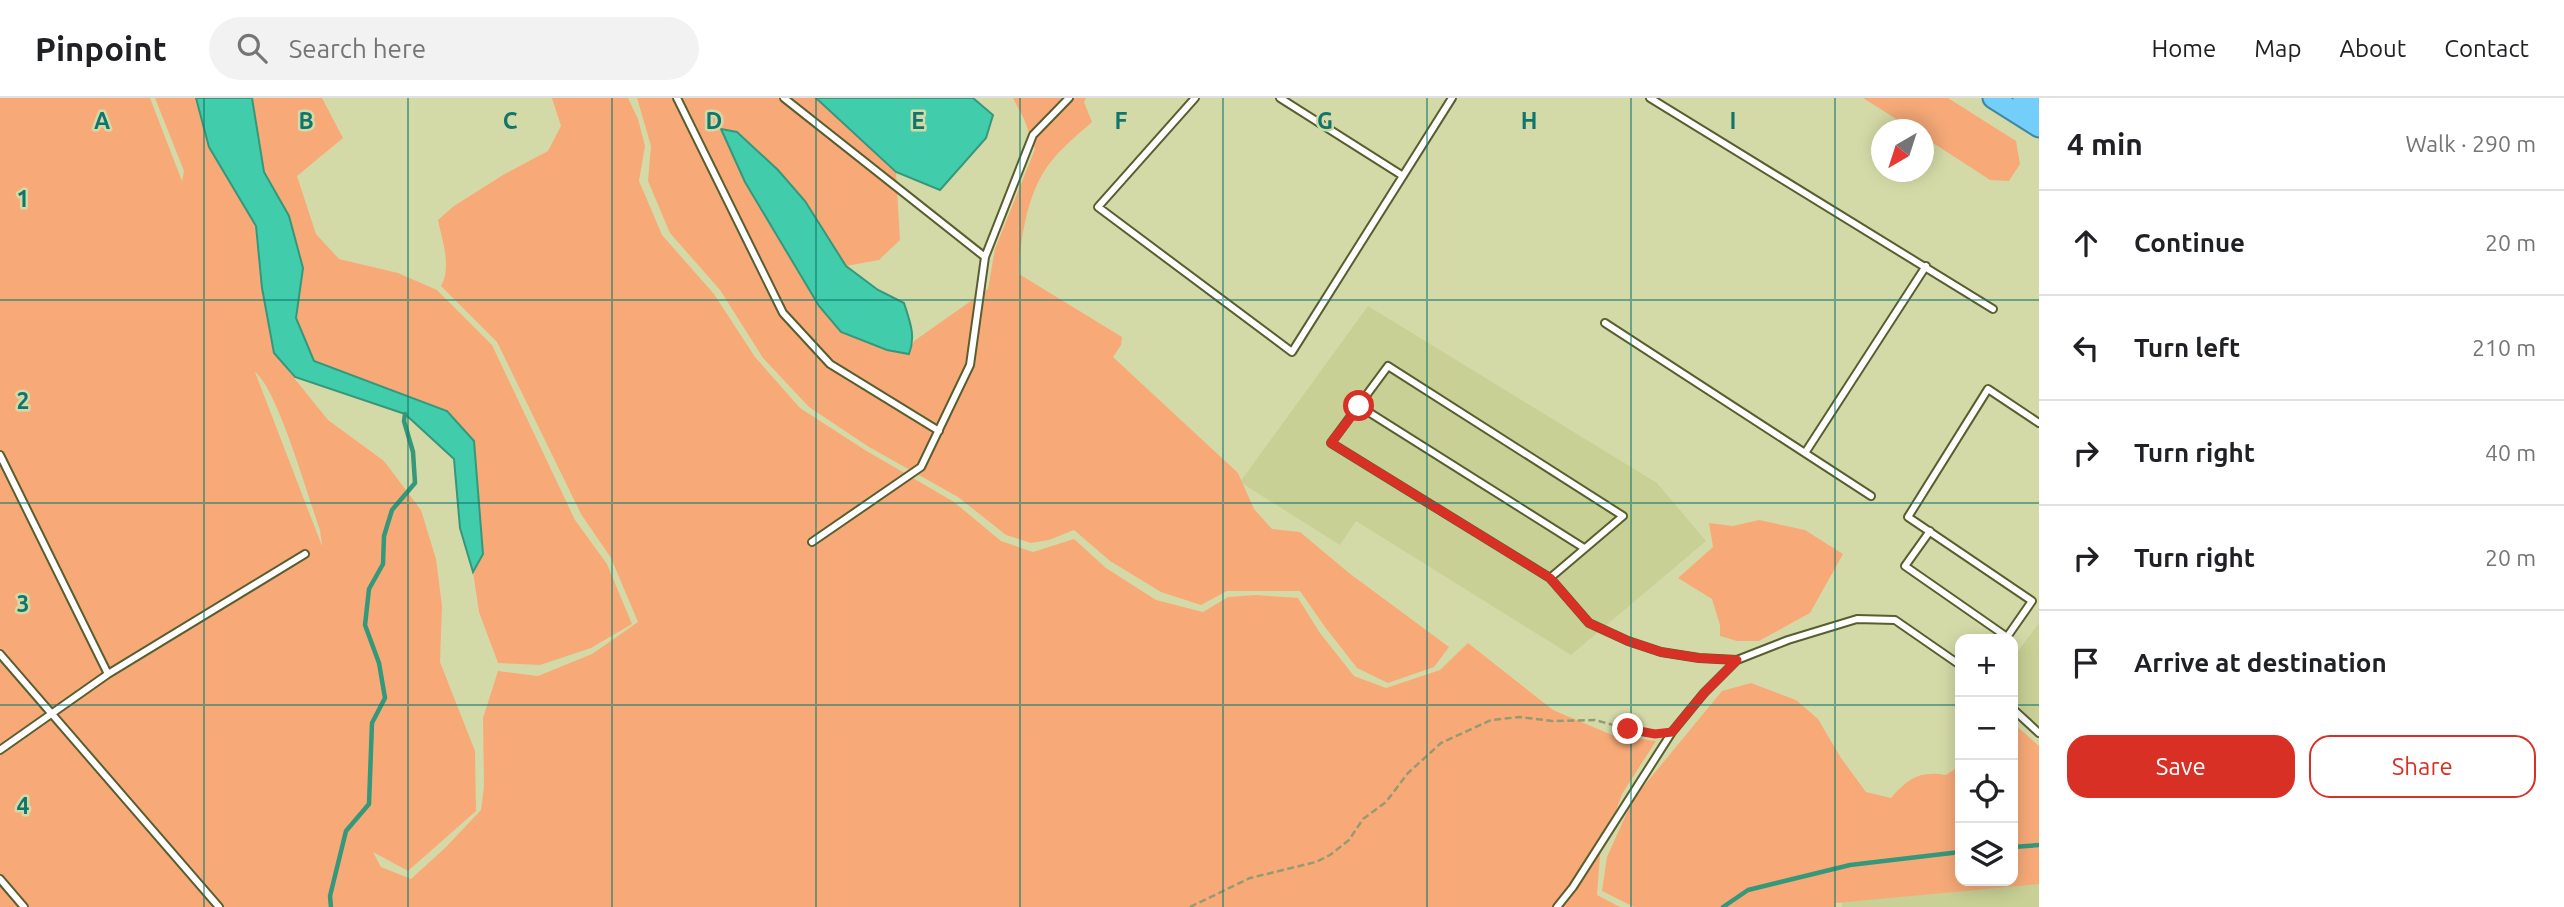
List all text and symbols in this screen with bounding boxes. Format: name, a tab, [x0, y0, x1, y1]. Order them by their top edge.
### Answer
search box	[209, 17, 699, 80]
icon: search	[233, 29, 271, 67]
text: Pinpoint	[35, 30, 167, 67]
text: Search here	[289, 34, 426, 63]
text: Home	[2151, 35, 2216, 62]
text: Map	[2254, 35, 2301, 62]
text: About	[2339, 35, 2406, 62]
text: Contact	[2444, 35, 2529, 62]
text: A	[94, 108, 110, 133]
text: B	[298, 108, 314, 133]
text: C	[503, 108, 518, 133]
text: D	[706, 108, 722, 133]
text: E	[911, 108, 925, 133]
text: F	[1115, 108, 1128, 133]
text: G	[1317, 108, 1333, 133]
text: H	[1521, 108, 1537, 133]
text: I	[1730, 108, 1736, 133]
north arrow	[1871, 119, 1934, 182]
text: 4 min	[2067, 127, 2143, 161]
text: Walk · 290 m	[2405, 131, 2536, 156]
text: 1	[17, 186, 29, 211]
icon: ahead	[2067, 224, 2105, 262]
text: Continue	[2134, 228, 2245, 257]
text: 20 m	[2485, 230, 2536, 255]
icon: left	[2067, 329, 2105, 367]
text: Turn left	[2134, 333, 2240, 362]
text: 210 m	[2472, 335, 2536, 360]
text: 2	[17, 388, 29, 413]
route start	[1343, 390, 1374, 421]
icon: right	[2067, 434, 2105, 472]
text: Turn right	[2134, 438, 2255, 467]
text: 40 m	[2485, 440, 2536, 465]
icon: right	[2067, 539, 2105, 577]
text: Turn right	[2134, 543, 2255, 572]
text: 20 m	[2485, 545, 2536, 570]
text: 3	[17, 591, 29, 616]
map controls	[1955, 634, 2018, 886]
button: +	[1955, 634, 2018, 697]
icon: arrive	[2067, 644, 2105, 682]
text: Arrive at destination	[2134, 648, 2387, 677]
button: −	[1955, 697, 2018, 760]
route end	[1612, 713, 1643, 744]
button: Save	[2067, 735, 2295, 798]
button: Share	[2309, 735, 2536, 798]
button: locate	[1955, 760, 2018, 823]
text: 4	[17, 793, 30, 818]
button: layers	[1955, 823, 2018, 886]

